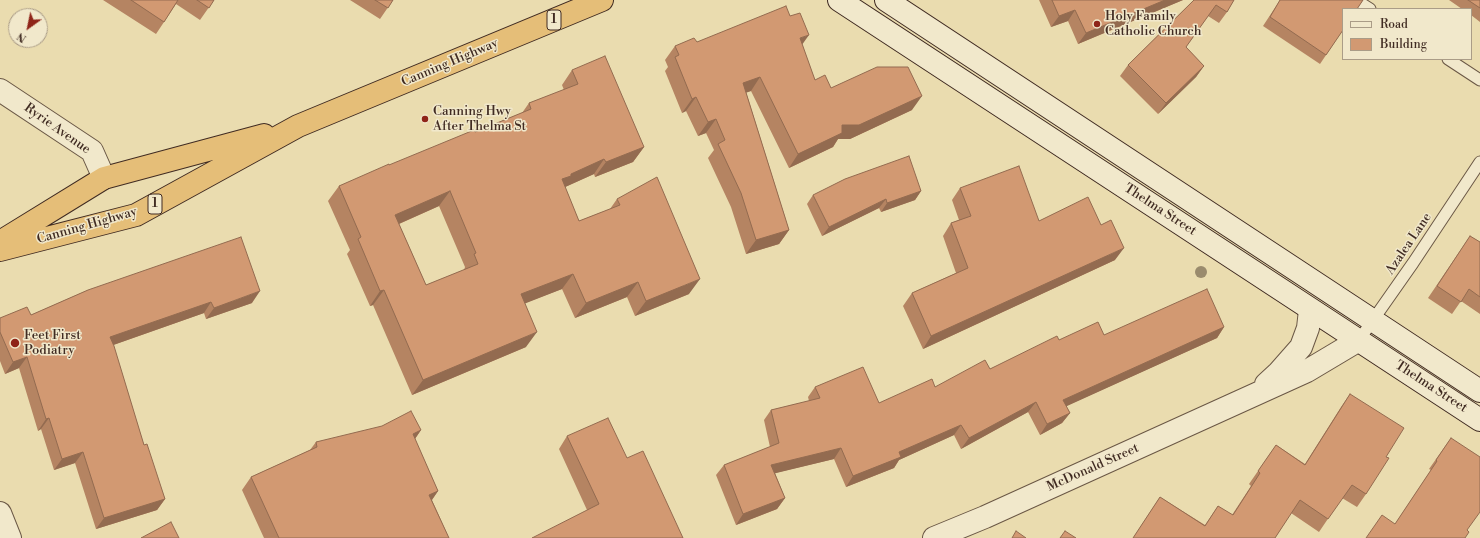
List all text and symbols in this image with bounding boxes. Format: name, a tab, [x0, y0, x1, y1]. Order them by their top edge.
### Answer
north arrow	[8, 8, 48, 48]
legend	[1342, 8, 1472, 60]
place label: Holy Family Catholic Church	[1105, 9, 1201, 40]
road number: 1	[547, 10, 561, 30]
text: Road	[1380, 17, 1408, 32]
marker: Holy Family Catholic Church	[1092, 19, 1102, 29]
text: N	[15, 29, 29, 45]
street label: Canning Highway	[399, 36, 501, 90]
text: Building	[1380, 37, 1427, 52]
street label: Ryrie Avenue	[21, 100, 93, 158]
place label: Canning Hwy After Thelma St	[433, 104, 526, 135]
marker: Canning Hwy After Thelma St	[420, 114, 430, 124]
street label: Thelma Street	[1121, 181, 1199, 239]
road number: 1	[148, 194, 162, 214]
street label: Canning Highway	[35, 204, 139, 248]
street label: Azalea Lane	[1383, 210, 1435, 278]
place label: Feet First Podiatry	[24, 328, 81, 359]
marker: Feet First Podiatry	[9, 337, 21, 349]
street label: Thelma Street	[1392, 358, 1470, 416]
street label: McDonald Street	[1045, 441, 1141, 495]

